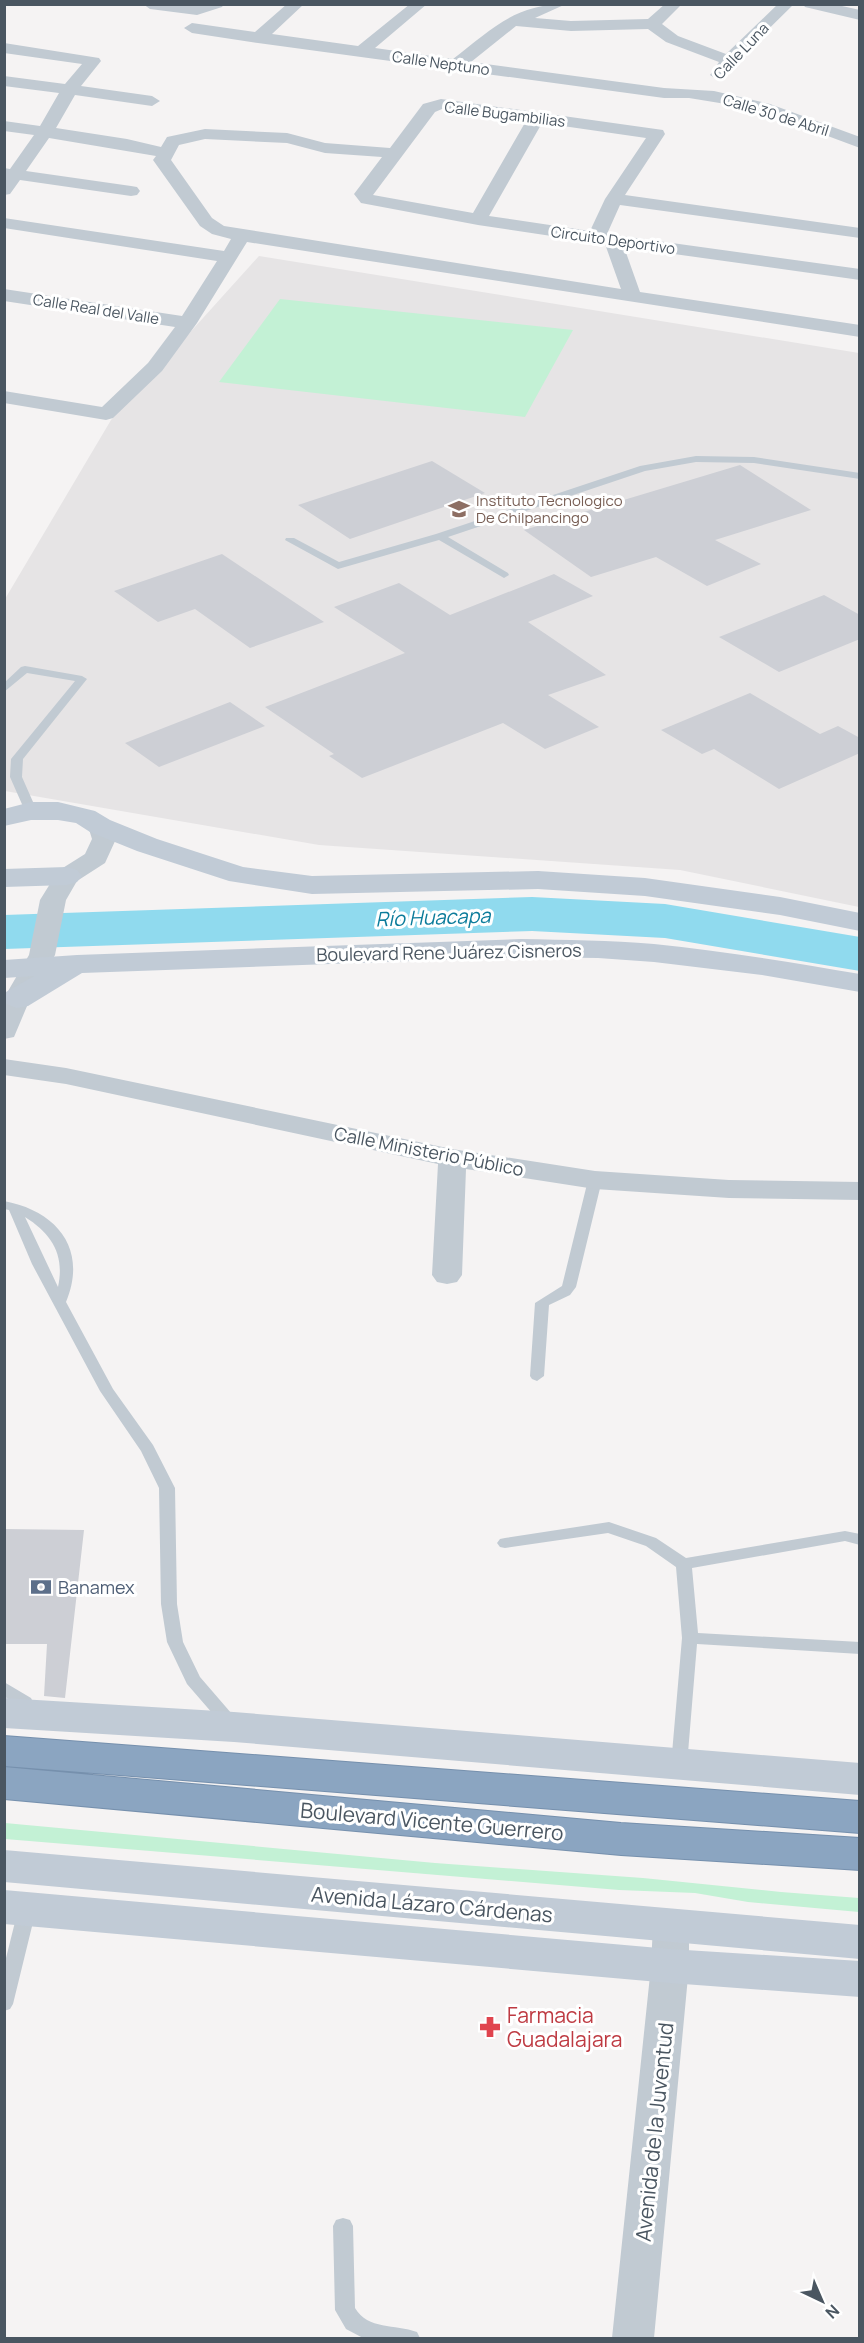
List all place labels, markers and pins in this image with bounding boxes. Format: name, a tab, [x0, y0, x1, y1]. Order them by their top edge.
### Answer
place label: Instituto Tecnologico De Chilpancingo	[476, 490, 623, 528]
school or university icon: Instituto Tecnologico De Chilpancingo	[447, 497, 471, 521]
bank icon: Banamex	[29, 1575, 53, 1599]
place label: Banamex	[58, 1575, 135, 1599]
place label: Farmacia Guadalajara	[507, 2001, 622, 2053]
pharmacy icon: Farmacia Guadalajara	[478, 2015, 502, 2039]

